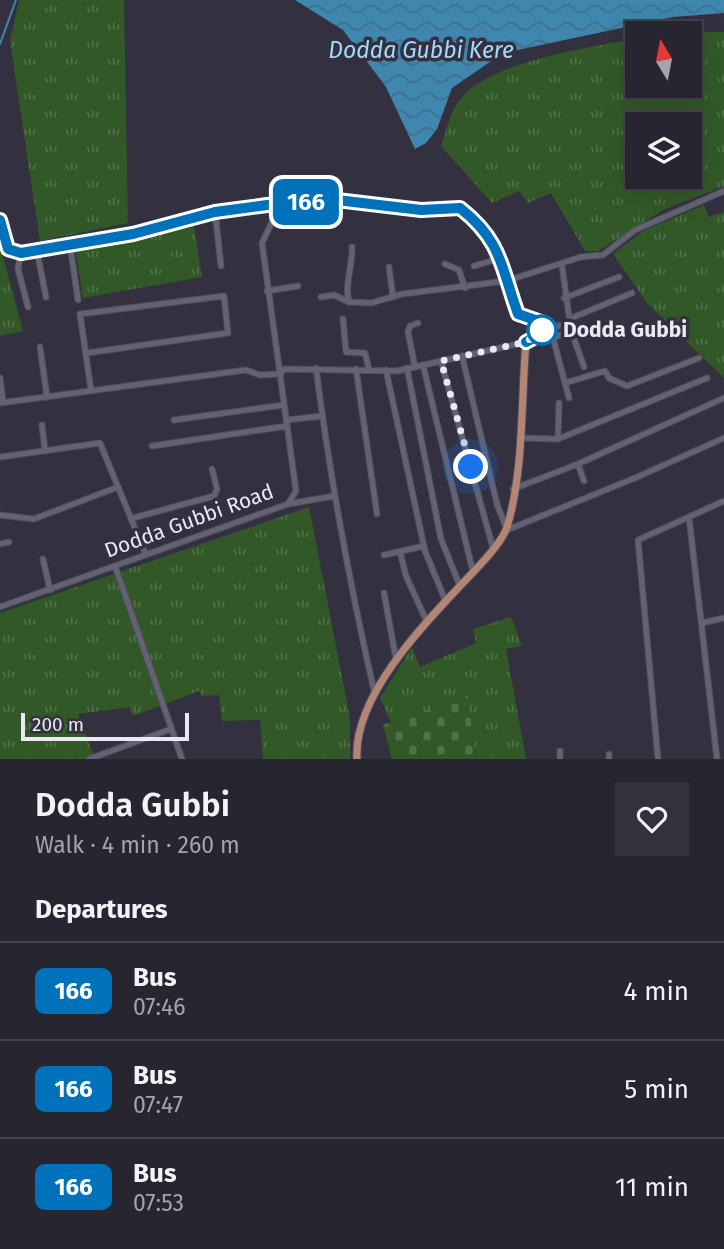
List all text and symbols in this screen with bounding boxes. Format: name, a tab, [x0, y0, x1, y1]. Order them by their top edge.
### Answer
north arrow	[625, 21, 702, 98]
map controls	[625, 21, 702, 189]
water label: Dodda Gubbi Kere	[328, 36, 514, 64]
button: layers	[625, 112, 702, 189]
line badge: 166	[266, 179, 346, 225]
text: 166	[287, 188, 325, 216]
marker: Dodda Gubbi	[527, 315, 557, 345]
place label: Dodda Gubbi	[563, 317, 687, 343]
your location	[453, 449, 488, 484]
street label: Dodda Gubbi Road	[101, 478, 277, 564]
scale bar	[21, 710, 189, 742]
text: 200 m	[32, 713, 84, 736]
button: heart	[615, 782, 689, 856]
text: Dodda Gubbi	[35, 785, 230, 825]
text: Walk · 4 min · 260 m	[35, 831, 240, 859]
text: Departures	[35, 894, 168, 925]
text: Bus	[133, 962, 176, 993]
text: 4 min	[623, 976, 689, 1007]
text: 166	[54, 977, 93, 1005]
text: 07:46	[133, 993, 186, 1021]
text: Bus	[133, 1060, 176, 1091]
text: 5 min	[624, 1074, 689, 1105]
text: 166	[54, 1075, 93, 1103]
text: 07:47	[133, 1091, 183, 1119]
text: Bus	[133, 1158, 176, 1189]
text: 11 min	[615, 1172, 689, 1203]
text: 166	[54, 1173, 93, 1201]
text: 07:53	[133, 1189, 184, 1217]

